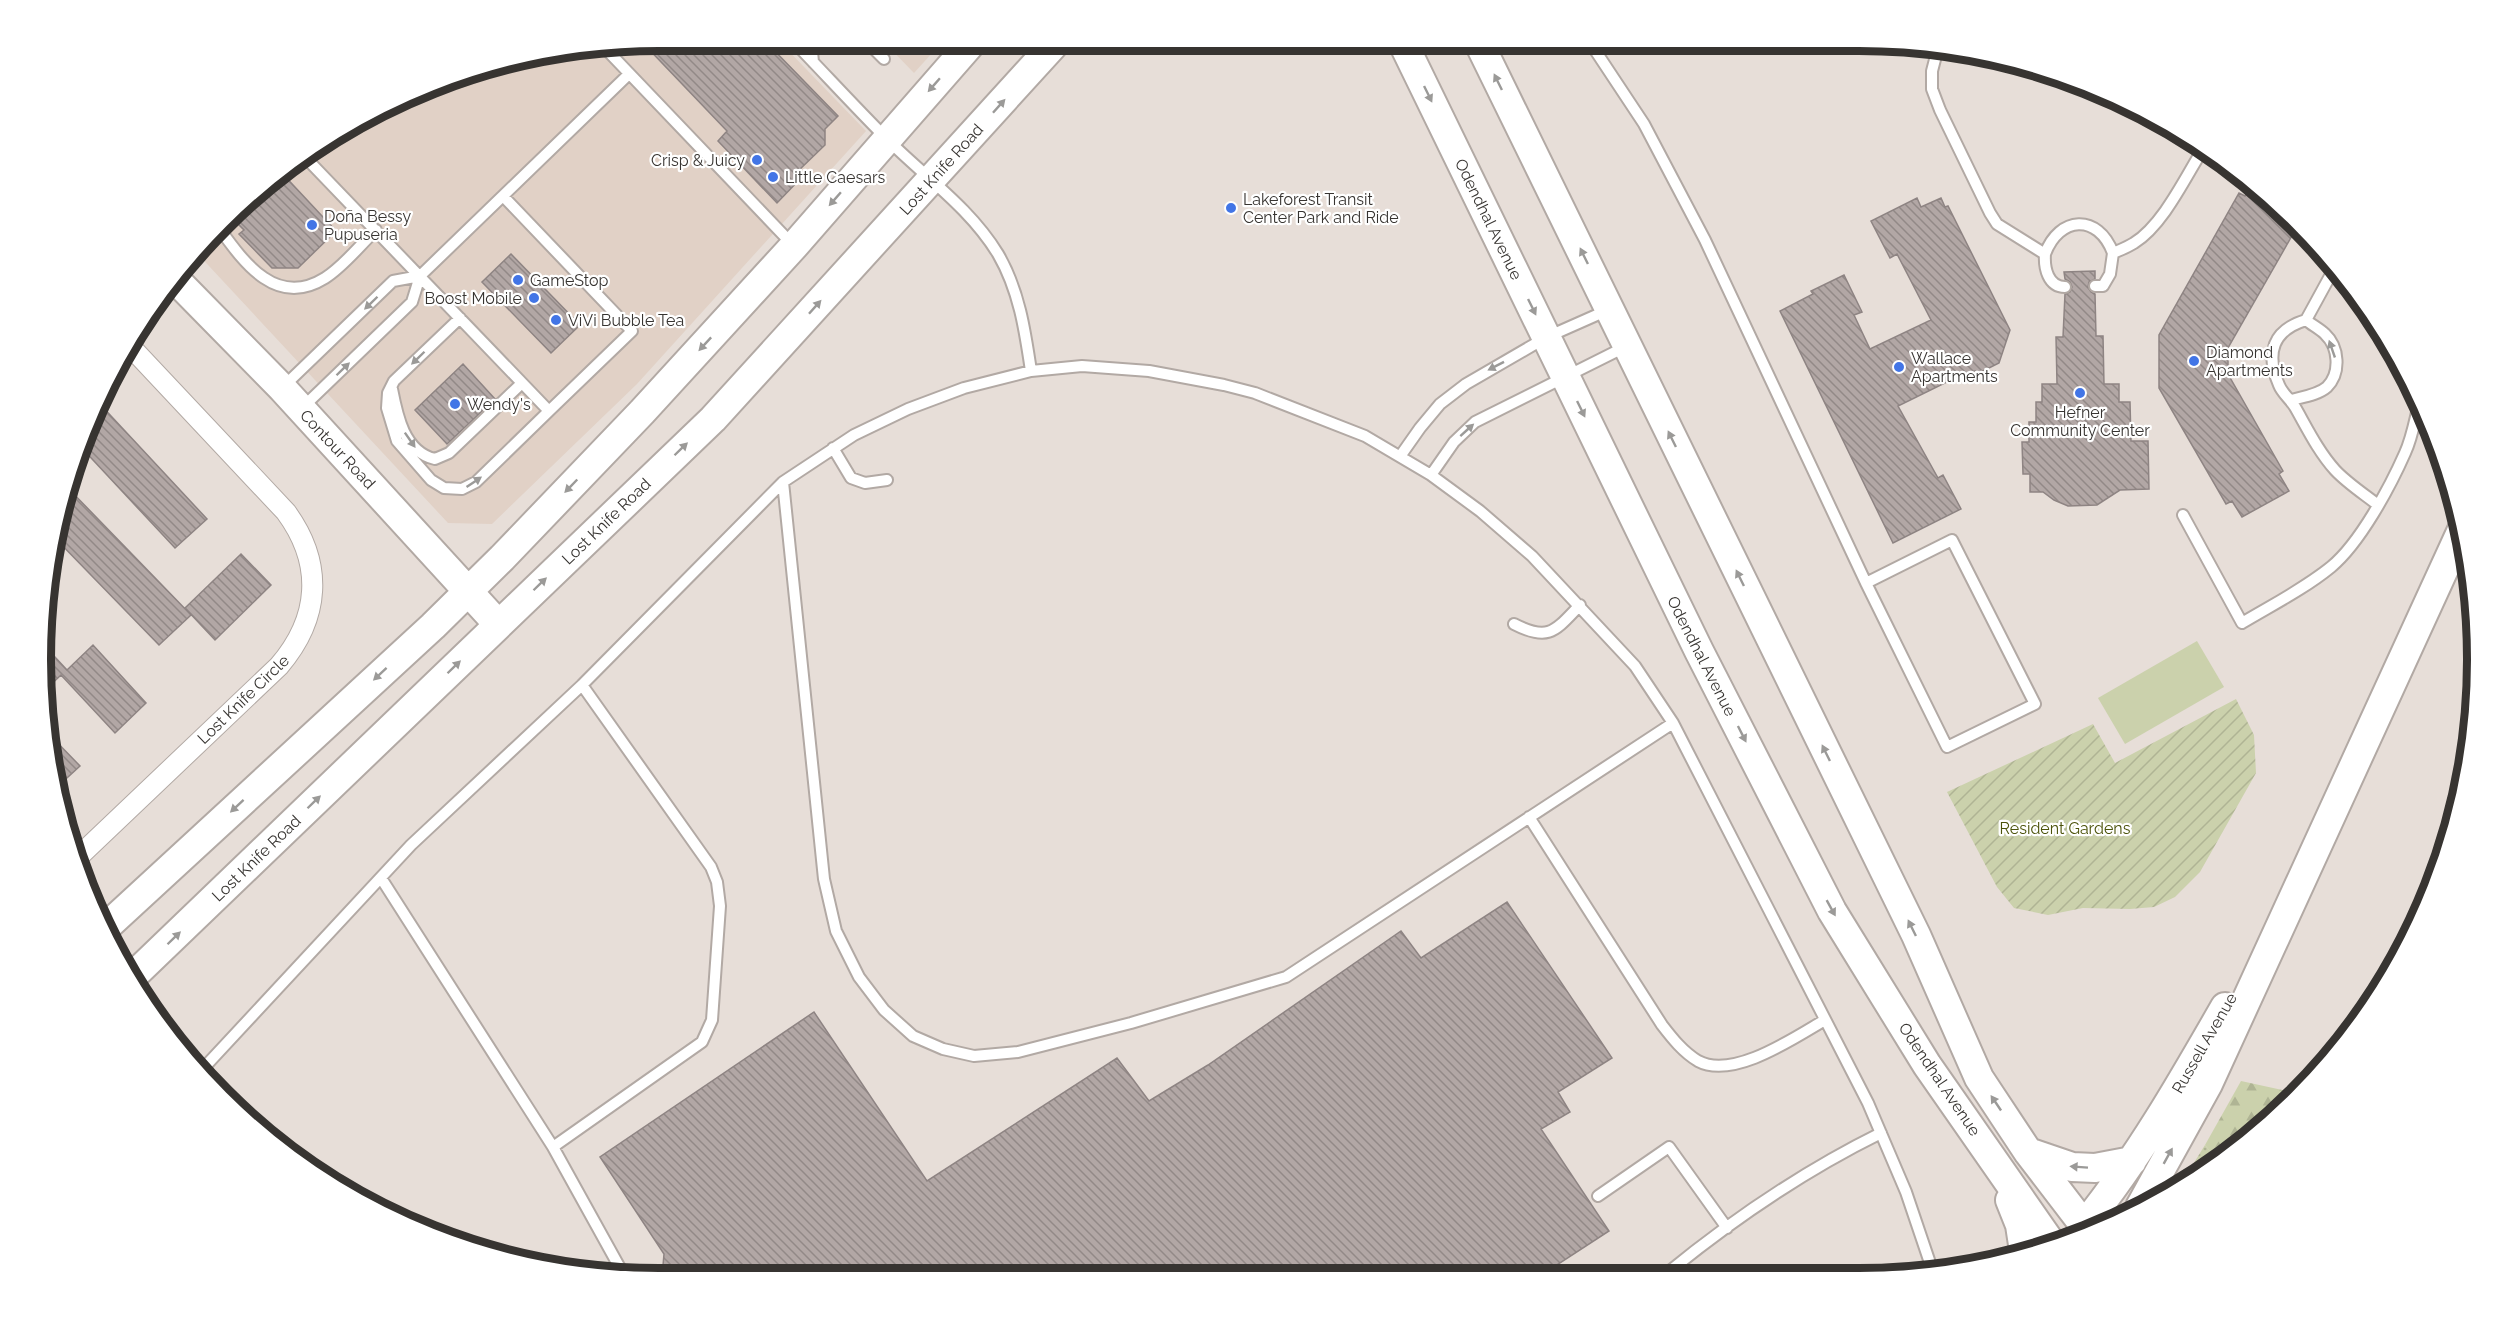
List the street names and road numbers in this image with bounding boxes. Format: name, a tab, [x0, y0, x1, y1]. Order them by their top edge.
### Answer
street label: Lost Knife Road	[896, 120, 987, 219]
street label: Odendhal Avenue	[1451, 156, 1526, 283]
street label: Contour Road	[296, 406, 379, 493]
street label: Lost Knife Road	[558, 474, 655, 568]
street label: Odendhal Avenue	[1663, 593, 1740, 719]
street label: Lost Knife Circle	[194, 651, 293, 748]
street label: Lost Knife Road	[208, 811, 305, 905]
street label: Russell Avenue	[2168, 990, 2241, 1097]
street label: Odendhal Avenue	[1895, 1019, 1984, 1139]

